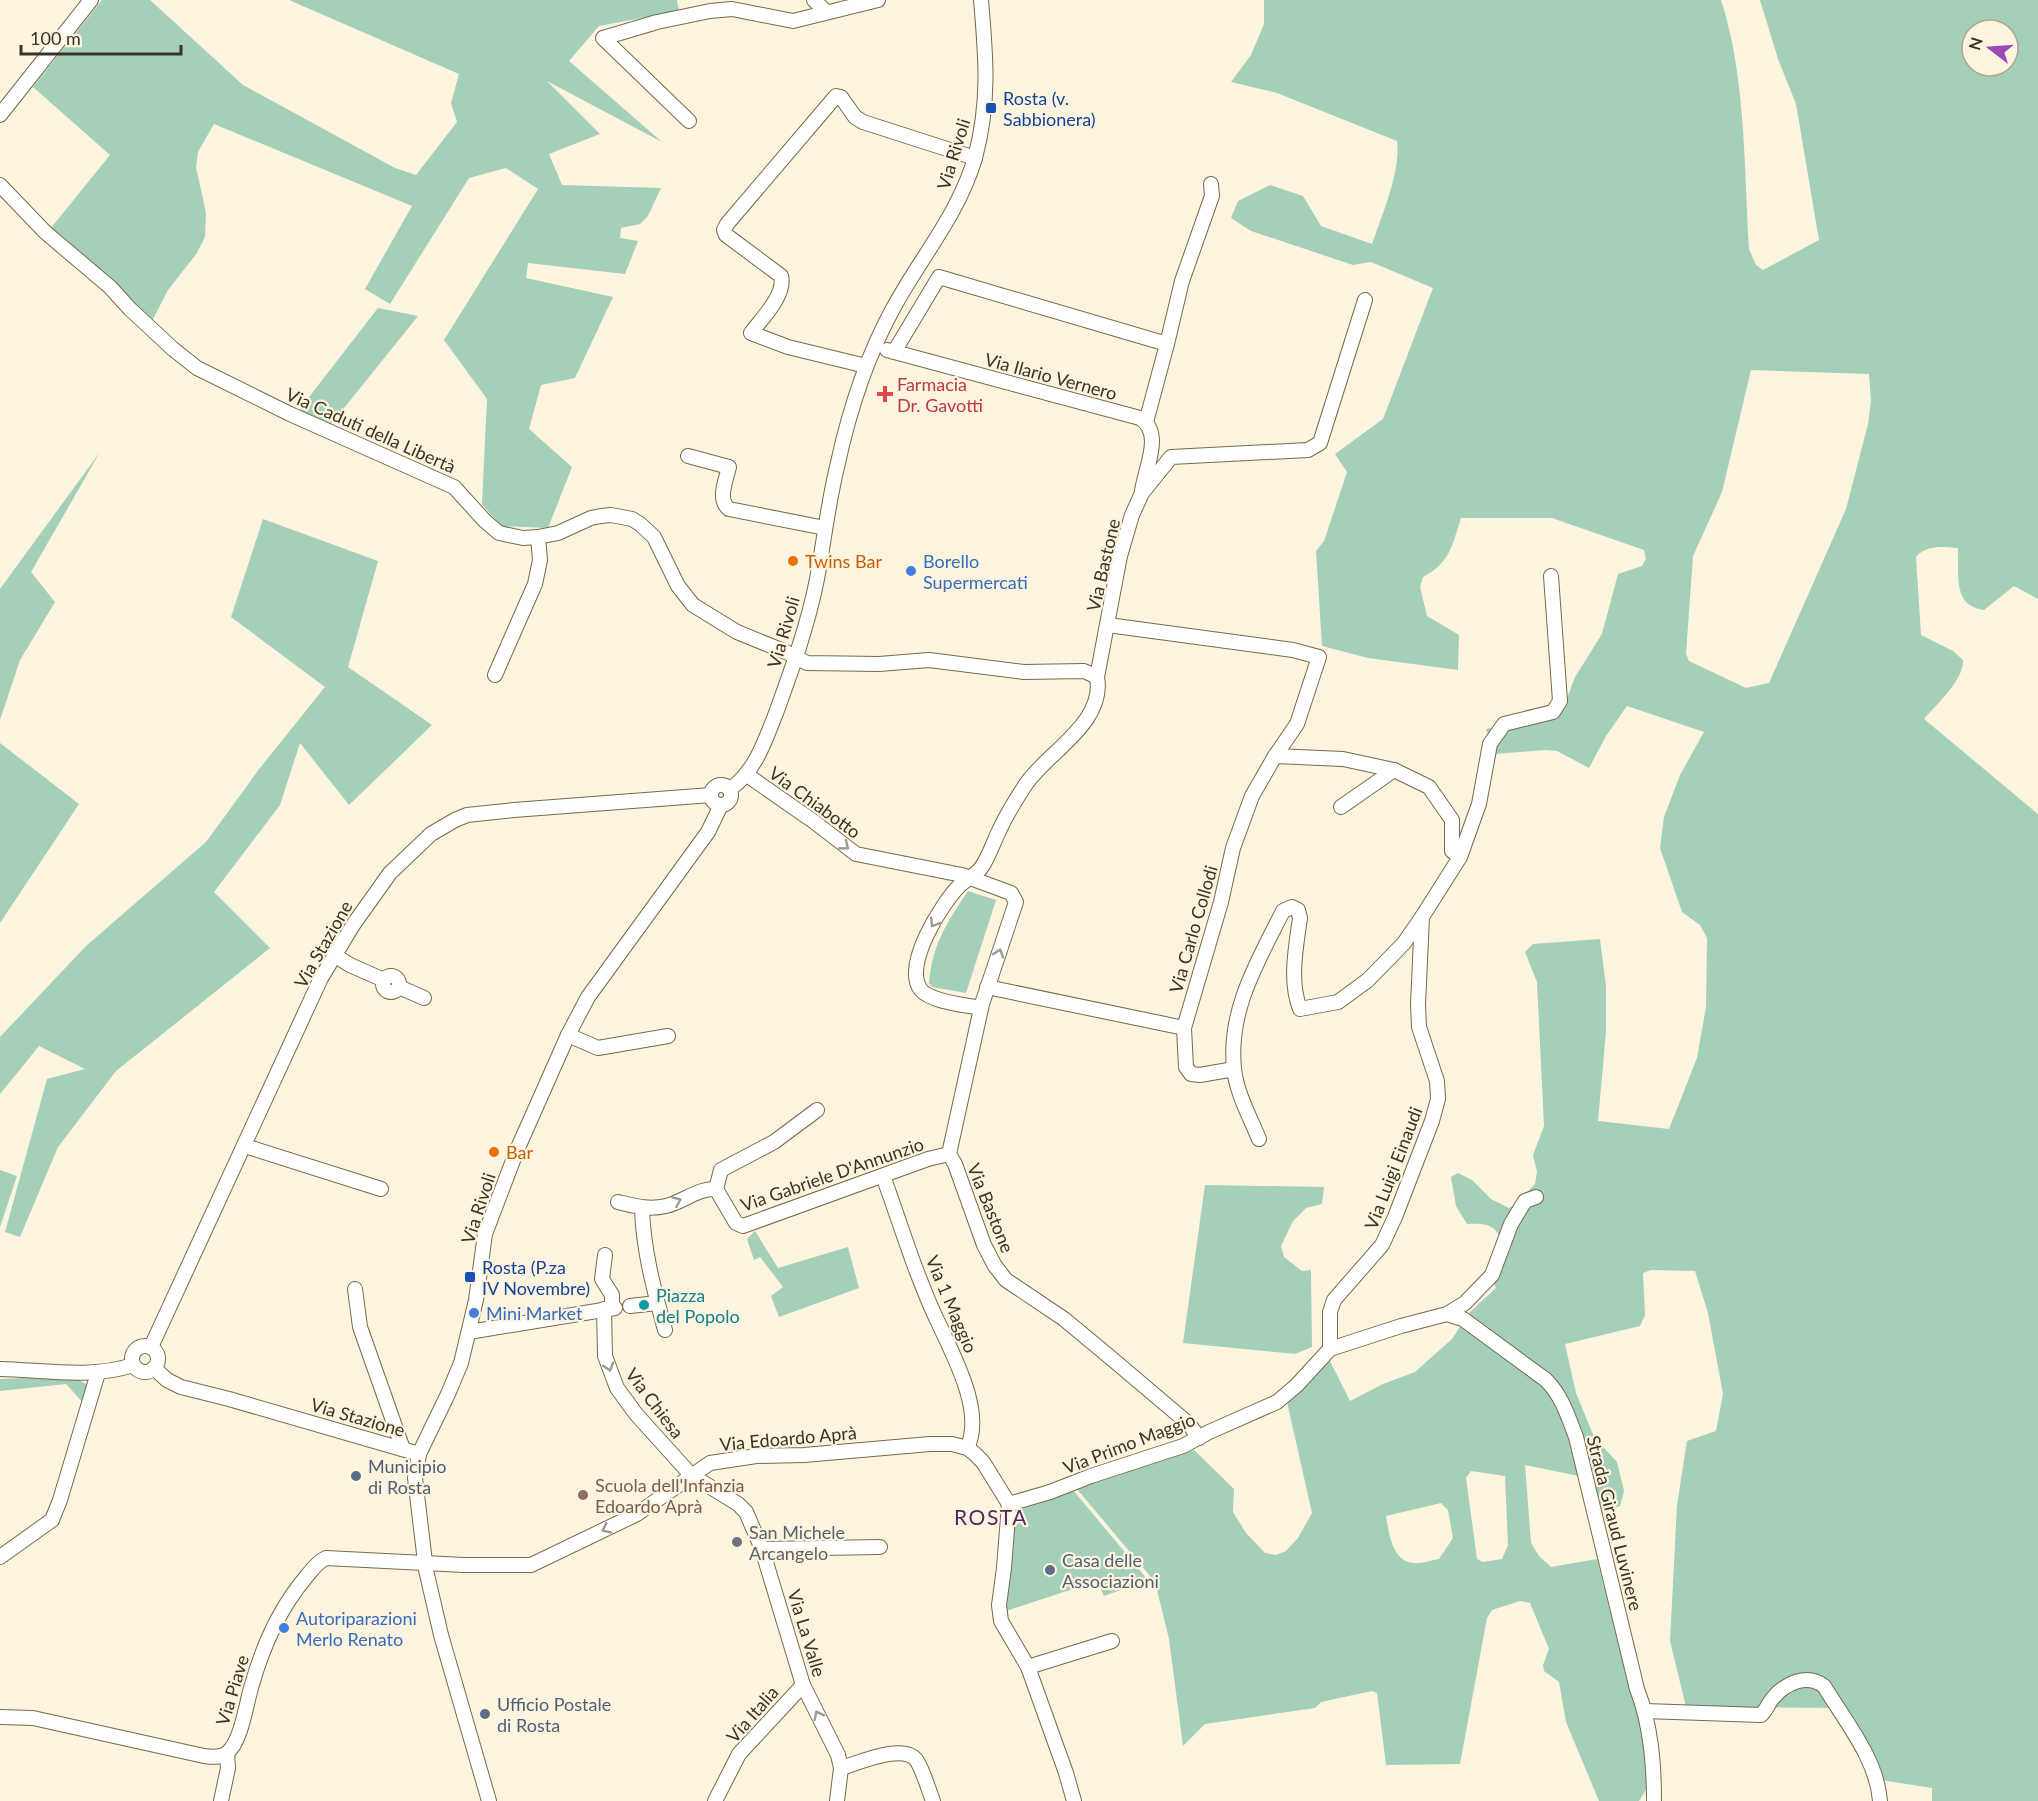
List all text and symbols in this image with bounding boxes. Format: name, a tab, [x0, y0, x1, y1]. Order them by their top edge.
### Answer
scale bar	[21, 18, 182, 56]
north arrow	[1960, 18, 2020, 78]
text: 100 m	[30, 27, 81, 49]
text: N	[1964, 35, 1986, 52]
place label: Rosta (v. Sabbionera)	[1003, 87, 1096, 130]
marker: Rosta (v. Sabbionera)	[984, 101, 998, 115]
street label: Via Rivoli	[932, 116, 974, 192]
street label: Via Ilario Vernero	[982, 348, 1120, 404]
place label: Farmacia Dr. Gavotti	[897, 373, 983, 416]
street label: Via Caduti della Libertà	[283, 383, 459, 477]
marker: Farmacia Dr. Gavotti	[878, 387, 892, 401]
street label: Via Bastone	[1082, 517, 1124, 613]
place label: Twins Bar	[805, 550, 882, 572]
place label: Borello Supermercati	[923, 550, 1028, 593]
marker: Twins Bar	[786, 554, 800, 568]
marker: Borello Supermercati	[904, 564, 918, 578]
street label: Via Rivoli	[762, 594, 804, 670]
street label: Via Chiabotto	[765, 761, 865, 843]
one-way arrow	[838, 839, 849, 850]
street label: Via Carlo Collodi	[1164, 863, 1222, 995]
street label: Via Stazione	[289, 896, 357, 992]
one-way arrow	[929, 917, 941, 927]
one-way arrow	[992, 948, 1004, 959]
street label: Via Luigi Einaudi	[1360, 1104, 1426, 1232]
street label: Via Gabriele D'Annunzio	[738, 1132, 926, 1216]
place label: Bar	[506, 1141, 533, 1163]
marker: Bar	[487, 1145, 501, 1159]
street label: Via Bastone	[963, 1160, 1019, 1256]
street label: Via Rivoli	[456, 1170, 500, 1246]
one-way arrow	[671, 1196, 682, 1208]
street label: Via 1 Maggio	[922, 1252, 982, 1356]
place label: Rosta (P.za IV Novembre)	[482, 1256, 590, 1299]
marker: Rosta (P.za IV Novembre)	[463, 1270, 477, 1284]
place label: Piazza del Popolo	[656, 1284, 740, 1327]
marker: Piazza del Popolo	[637, 1298, 651, 1312]
place label: Mini Market	[486, 1302, 583, 1324]
marker: Mini Market	[467, 1306, 481, 1320]
one-way arrow	[602, 1361, 614, 1372]
street label: Via Chiesa	[621, 1363, 689, 1443]
street label: Via Stazione	[308, 1393, 408, 1441]
street label: Via Primo Maggio	[1060, 1408, 1198, 1478]
street label: Via Edoardo Aprà	[719, 1421, 857, 1455]
street label: Strada Giraud Luvinere	[1583, 1433, 1647, 1613]
place label: Municipio di Rosta	[368, 1455, 446, 1498]
marker: Municipio di Rosta	[349, 1469, 363, 1483]
place label: Scuola dell'Infanzia Edoardo Aprà	[595, 1474, 745, 1517]
marker: Scuola dell'Infanzia Edoardo Aprà	[576, 1488, 590, 1502]
district label: ROSTA	[954, 1504, 1028, 1529]
one-way arrow	[602, 1521, 613, 1533]
place label: San Michele Arcangelo	[749, 1521, 845, 1564]
marker: San Michele Arcangelo	[730, 1535, 744, 1549]
place label: Casa delle Associazioni	[1062, 1549, 1159, 1592]
marker: Casa delle Associazioni	[1043, 1563, 1057, 1577]
street label: Via La Valle	[783, 1587, 831, 1679]
place label: Autoriparazioni Merlo Renato	[296, 1607, 417, 1650]
marker: Autoriparazioni Merlo Renato	[277, 1621, 291, 1635]
street label: Via Piave	[211, 1652, 253, 1728]
street label: Via Italia	[721, 1681, 783, 1747]
place label: Ufficio Postale di Rosta	[497, 1693, 611, 1736]
marker: Ufficio Postale di Rosta	[478, 1707, 492, 1721]
one-way arrow	[814, 1710, 825, 1721]

